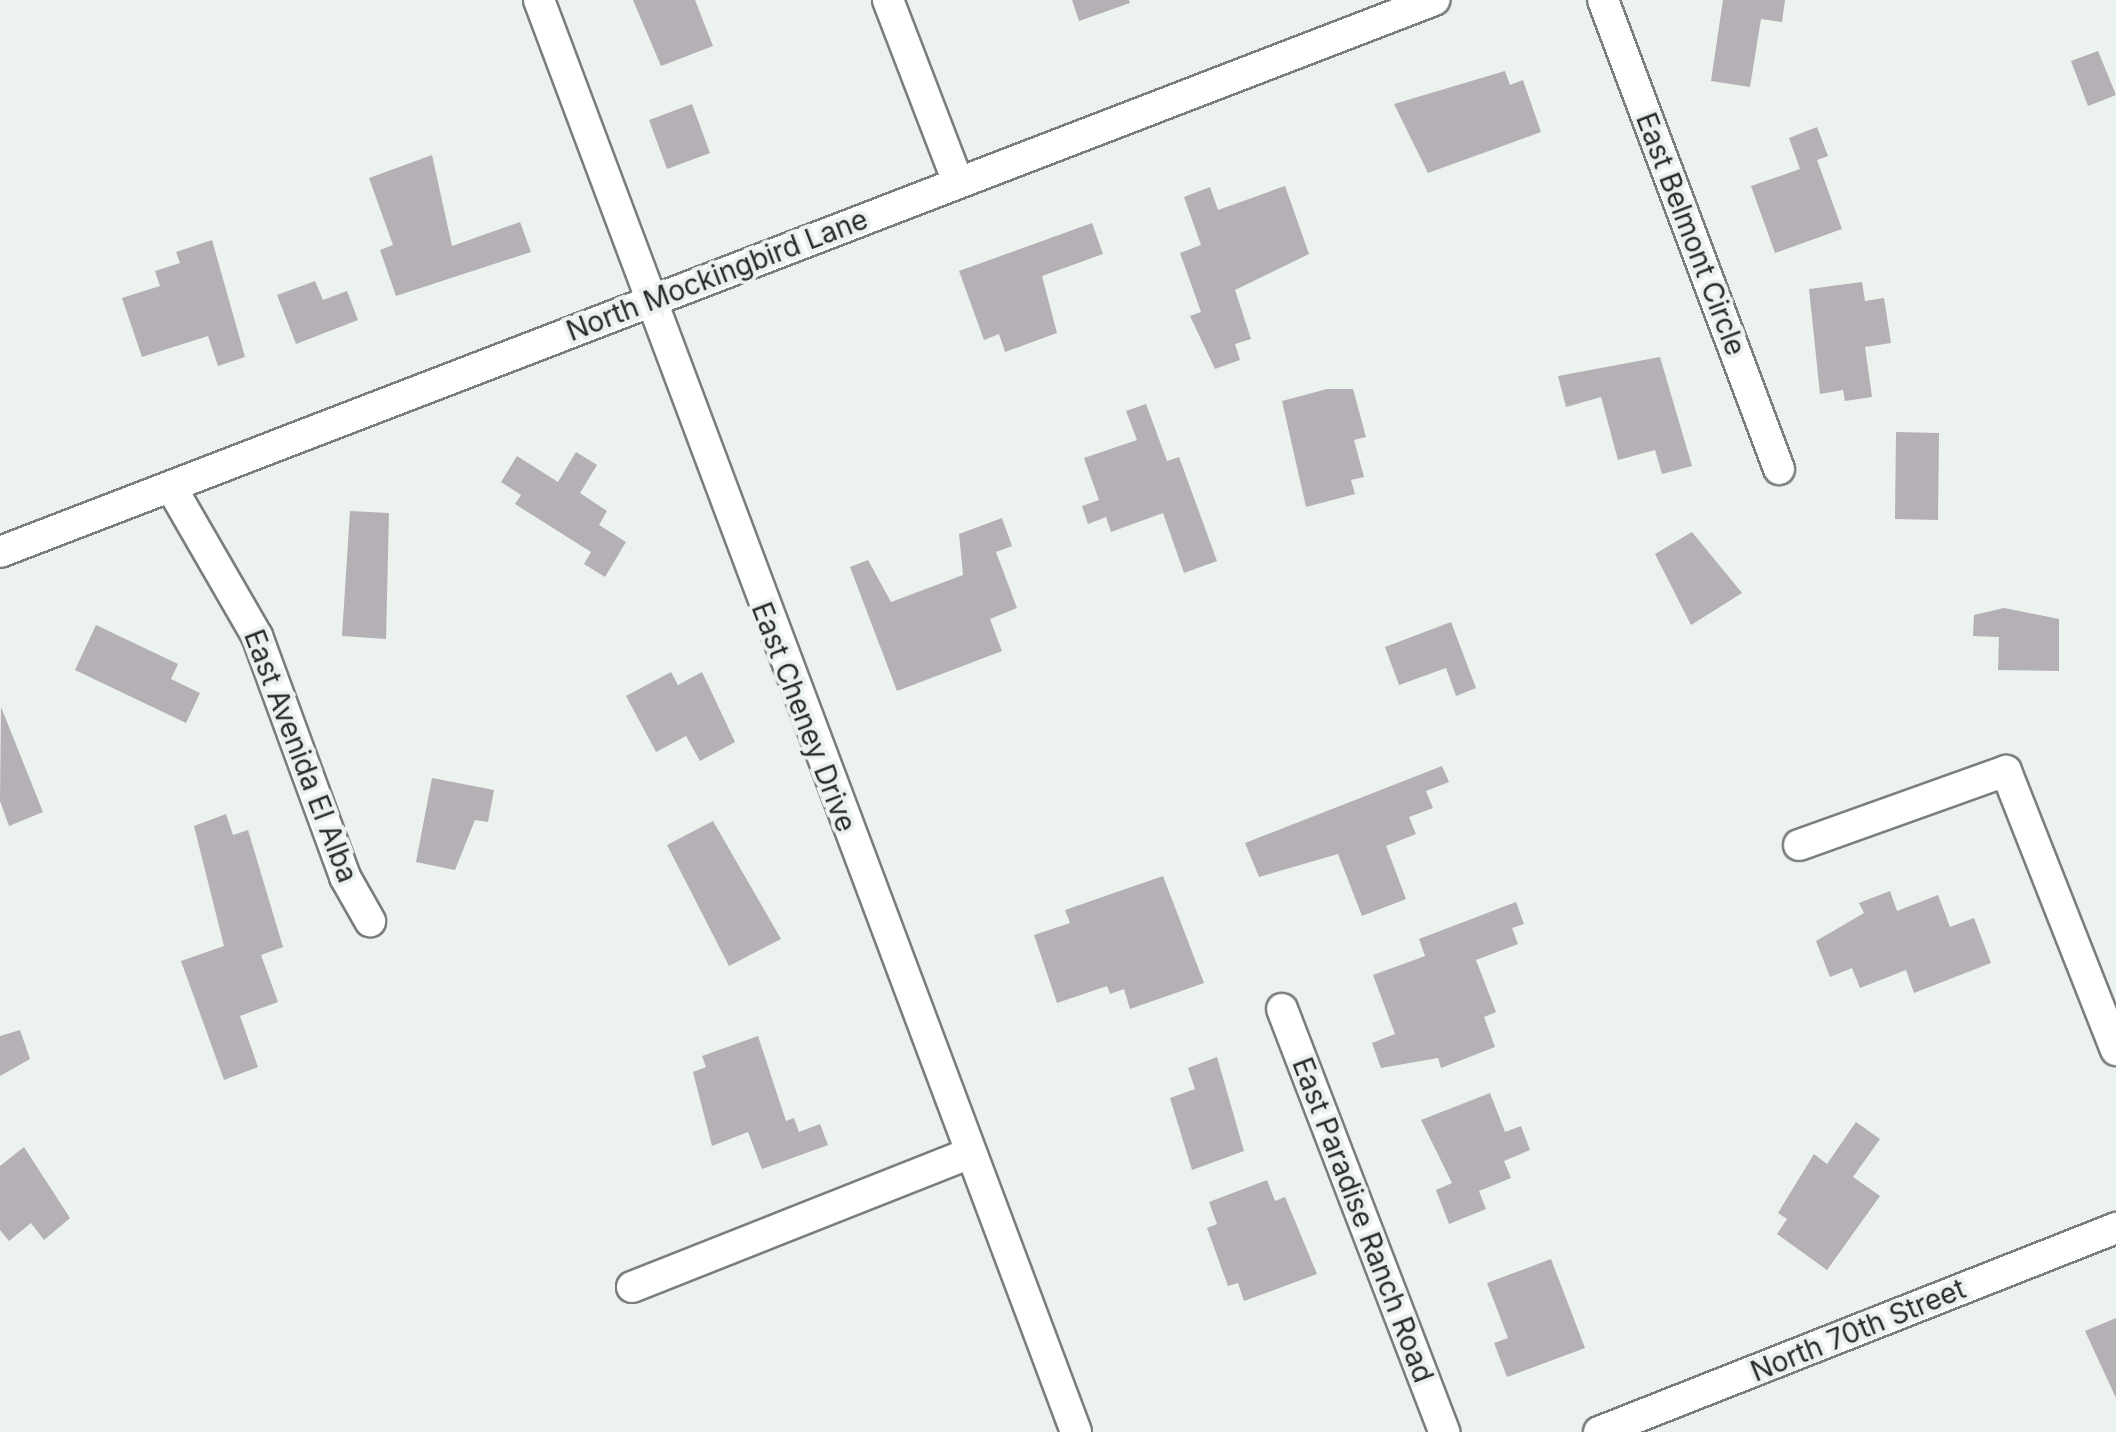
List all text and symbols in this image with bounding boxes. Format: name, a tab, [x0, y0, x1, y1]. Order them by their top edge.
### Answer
street label: East Belmont Circle	[1629, 108, 1753, 360]
street label: North Mockingbird Lane	[562, 202, 872, 348]
street label: East Cheney Drive	[745, 597, 863, 837]
street label: East Avenida El Alba	[237, 625, 365, 887]
street label: East Paradise Ranch Road	[1285, 1053, 1441, 1387]
street label: North 70th Street	[1746, 1272, 1970, 1388]

